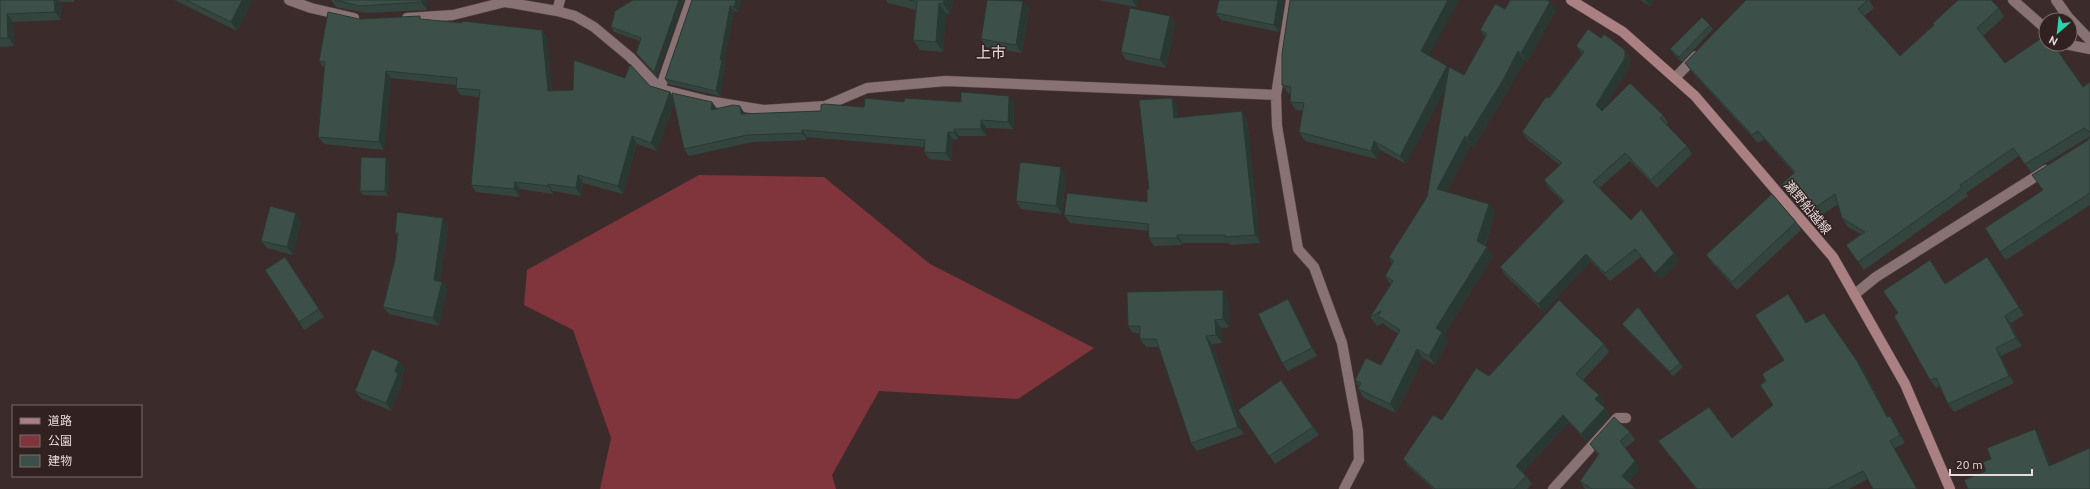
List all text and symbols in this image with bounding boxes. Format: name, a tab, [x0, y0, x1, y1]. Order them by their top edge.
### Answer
north arrow	[2038, 12, 2078, 52]
text: N	[2047, 34, 2060, 48]
district label: 上市	[976, 44, 1006, 61]
street label: 瀬野船越線	[1782, 178, 1834, 236]
legend	[12, 405, 142, 477]
text: 道路	[48, 414, 72, 427]
text: 公園	[48, 434, 72, 447]
scale bar	[1950, 451, 2032, 477]
text: 建物	[48, 454, 72, 467]
text: 20 m	[1956, 458, 1983, 471]

